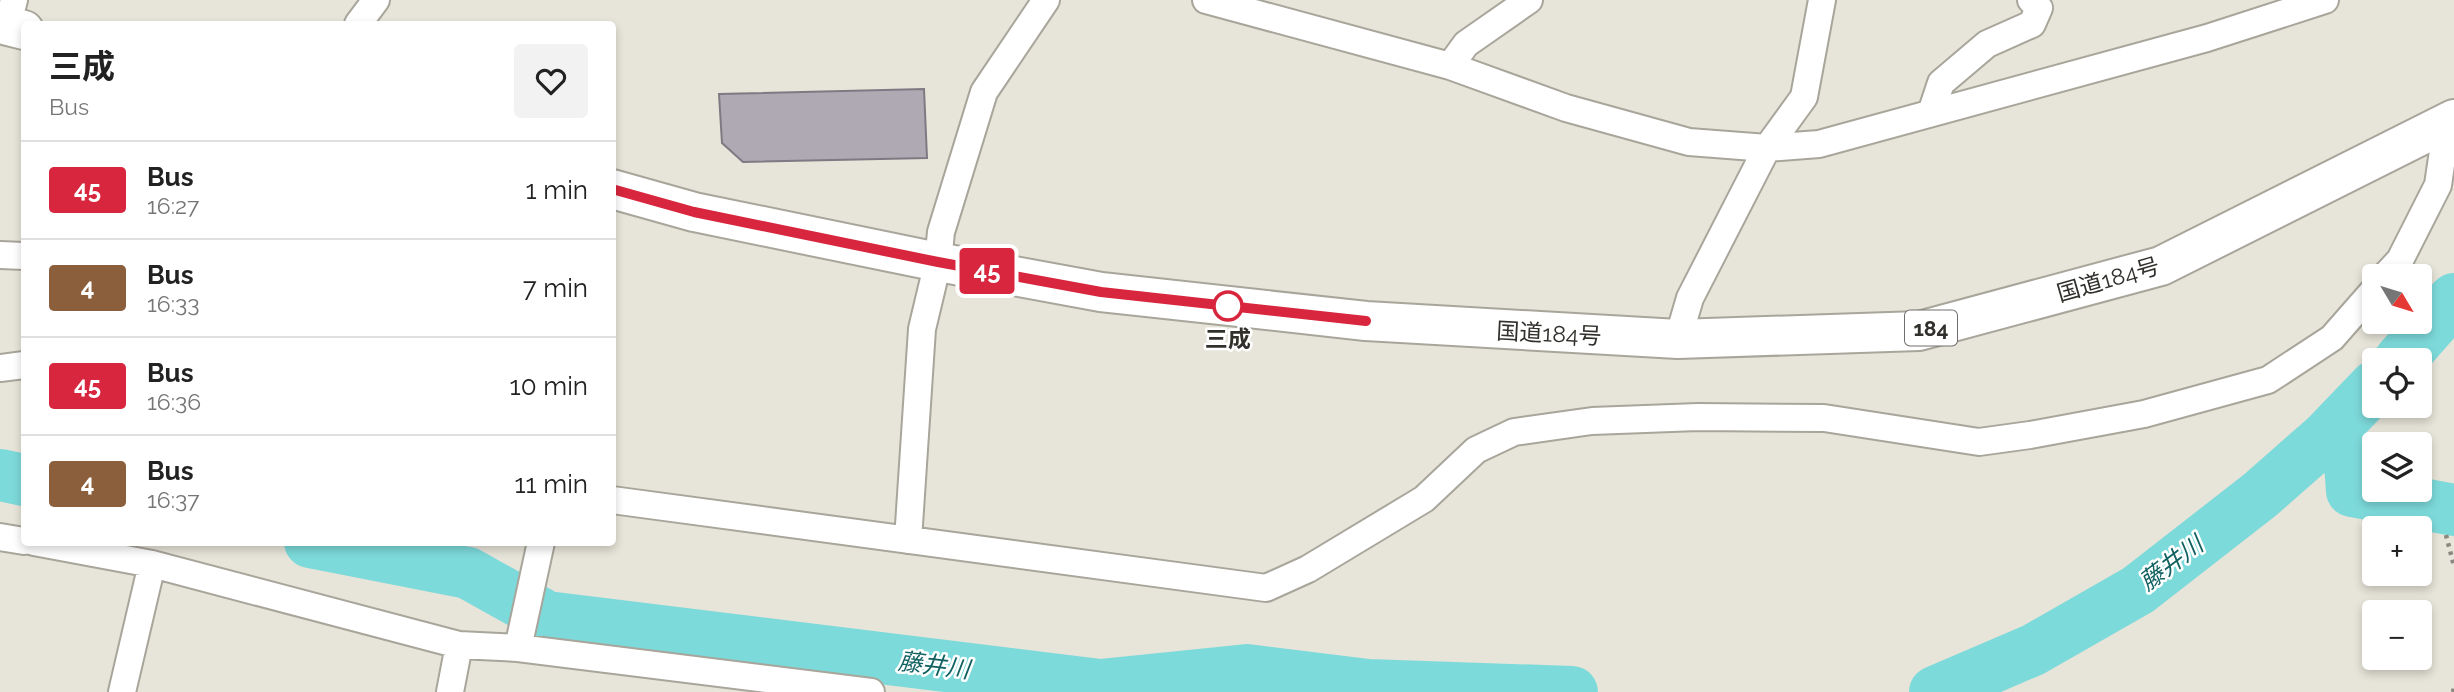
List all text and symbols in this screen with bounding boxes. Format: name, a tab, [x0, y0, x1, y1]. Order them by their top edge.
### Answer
button: heart	[514, 44, 588, 118]
text: 三成	[49, 47, 115, 86]
text: Bus	[49, 93, 89, 120]
text: Bus	[147, 162, 194, 192]
text: 45	[74, 175, 101, 204]
text: 1 min	[526, 175, 588, 205]
text: 16:27	[147, 192, 199, 219]
line badge: 45	[956, 248, 1018, 294]
street label: 国道184号	[2054, 252, 2162, 306]
text: 45	[974, 256, 1001, 285]
text: Bus	[147, 260, 194, 290]
north arrow	[2362, 264, 2432, 334]
map controls	[2362, 264, 2432, 670]
text: 4	[81, 273, 94, 302]
text: 7 min	[523, 273, 588, 303]
text: 16:33	[147, 290, 200, 317]
marker: 三成	[1213, 291, 1243, 321]
road number: 184	[1905, 310, 1957, 346]
street label: 国道184号	[1496, 317, 1602, 349]
place label: 三成	[1205, 325, 1251, 352]
button: locate	[2362, 348, 2432, 418]
text: Bus	[147, 358, 194, 388]
text: 45	[74, 371, 101, 400]
text: 10 min	[510, 371, 588, 401]
text: 16:36	[147, 388, 201, 415]
button: layers	[2362, 432, 2432, 502]
text: Bus	[147, 456, 194, 486]
text: 4	[81, 469, 94, 498]
text: 11 min	[514, 469, 588, 499]
text: 16:37	[147, 486, 200, 513]
button: +	[2362, 516, 2432, 586]
water label: 藤井川	[2134, 528, 2211, 596]
button: −	[2362, 600, 2432, 670]
water label: 藤井川	[897, 646, 974, 684]

